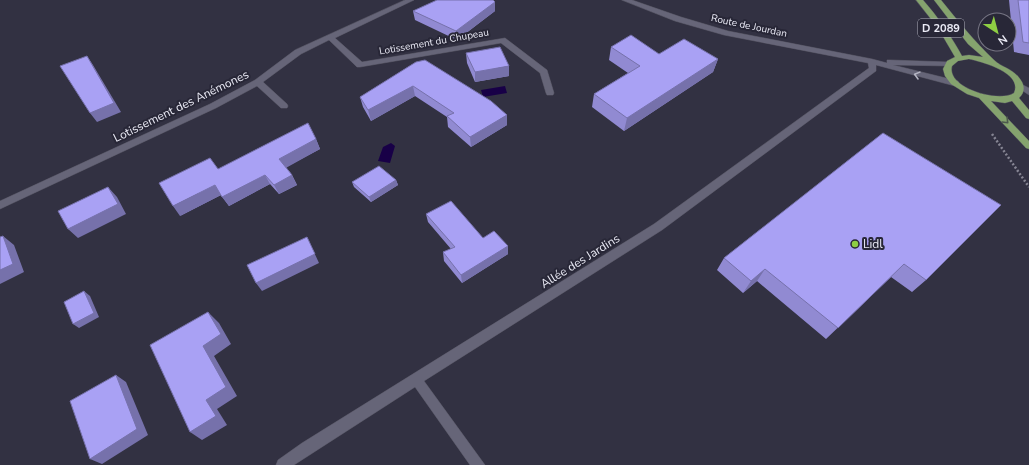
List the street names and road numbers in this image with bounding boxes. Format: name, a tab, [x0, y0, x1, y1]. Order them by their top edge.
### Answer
street label: Route de Jourdan	[710, 11, 788, 41]
road number: D 2089	[918, 19, 964, 37]
street label: Lotissement du Chupeau	[378, 25, 490, 59]
street label: Lotissement des Anémones	[111, 66, 252, 146]
street label: Allée des Jardins	[537, 230, 623, 292]

